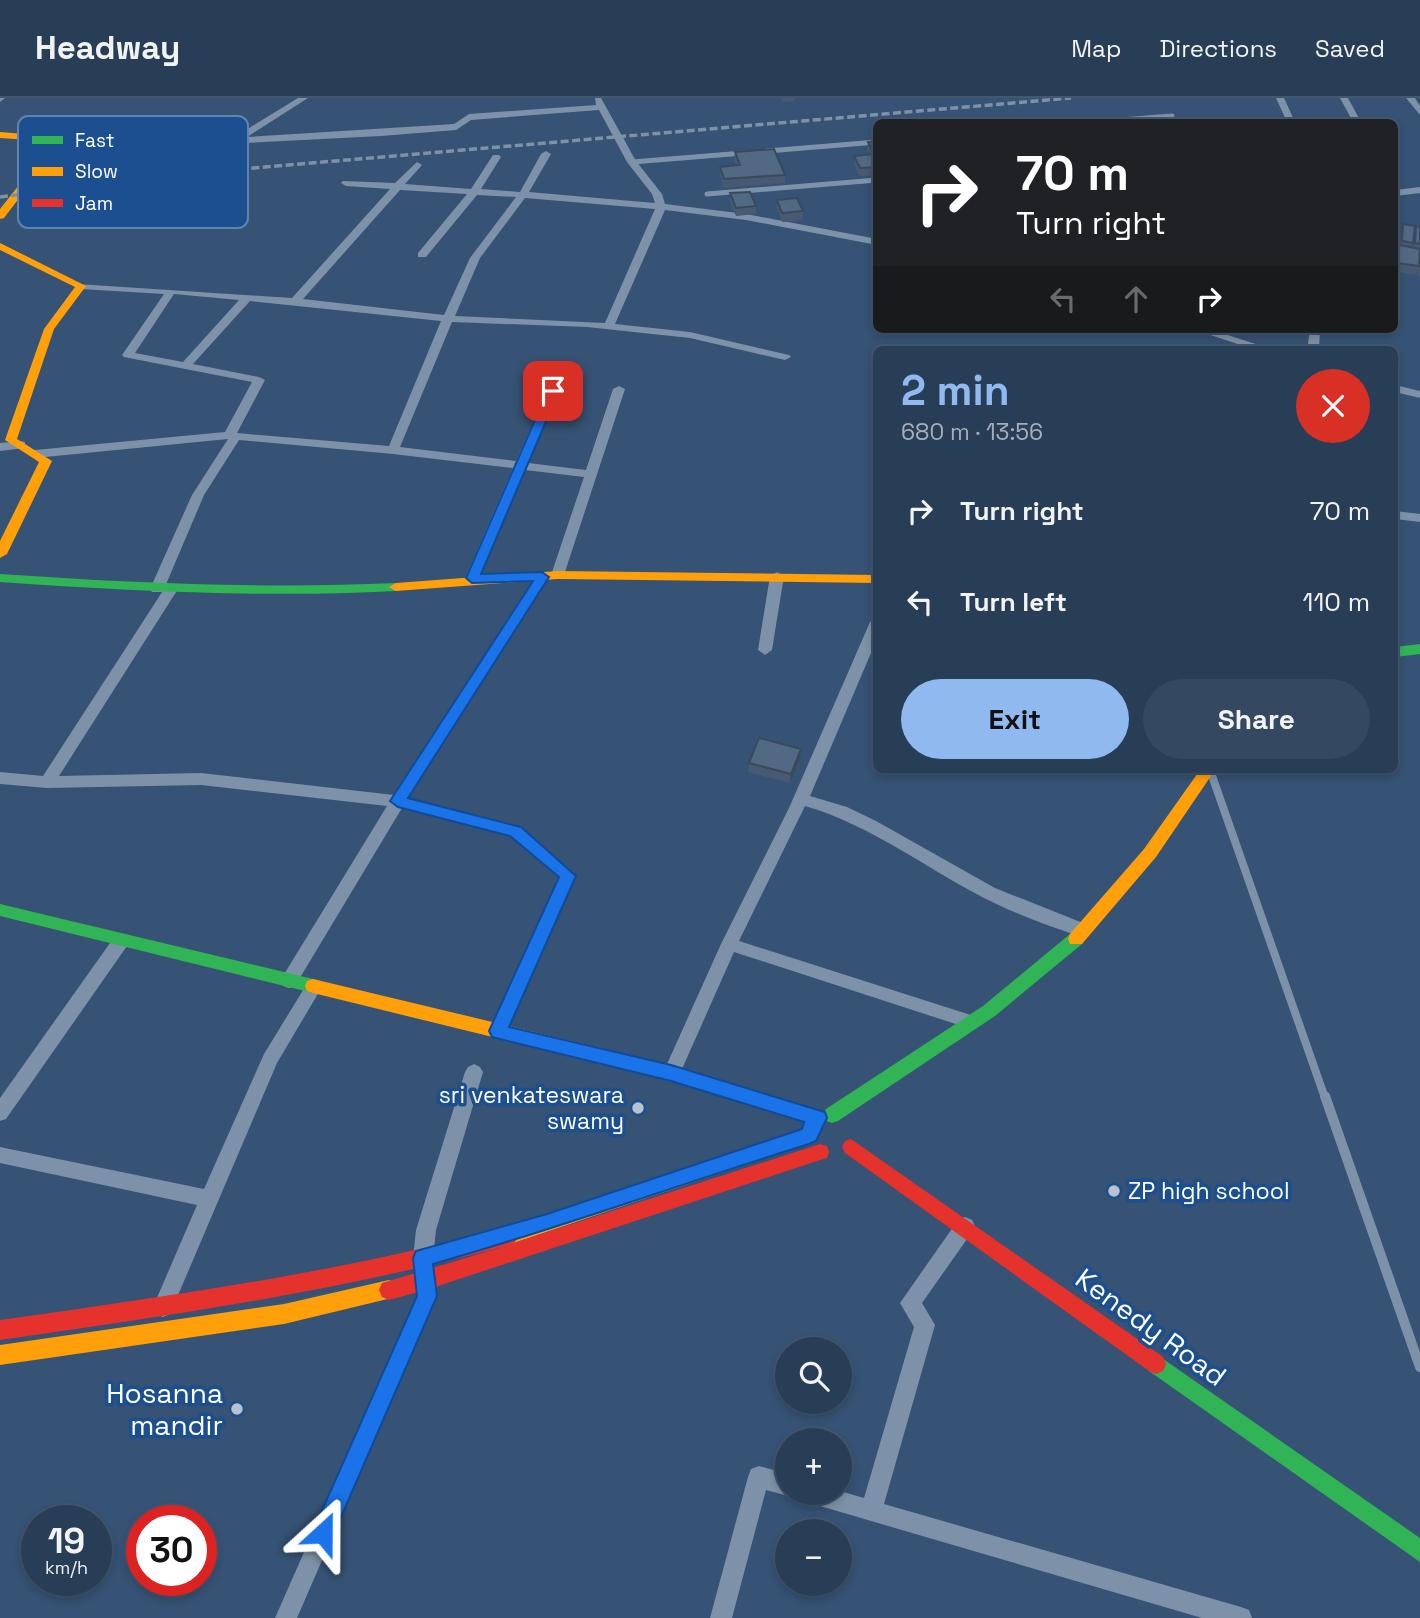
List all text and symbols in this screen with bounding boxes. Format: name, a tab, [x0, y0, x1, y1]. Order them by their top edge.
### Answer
text: Headway	[35, 27, 180, 69]
text: Map	[1071, 33, 1121, 64]
text: Directions	[1159, 33, 1277, 64]
text: Saved	[1315, 33, 1385, 64]
legend	[18, 116, 248, 228]
text: Fast	[75, 128, 115, 153]
text: 70 m	[1016, 142, 1129, 204]
icon: right	[901, 147, 992, 238]
text: Slow	[75, 159, 118, 184]
text: Jam	[75, 191, 113, 216]
text: Turn right	[1016, 203, 1166, 243]
icon: left	[1044, 280, 1082, 318]
icon: ahead	[1117, 280, 1155, 318]
icon: right	[1190, 280, 1228, 318]
pin	[523, 361, 583, 421]
text: 2 min	[901, 364, 1010, 417]
button: close	[1296, 369, 1370, 443]
icon: arrive	[534, 372, 572, 410]
text: 680 m · 13:56	[901, 417, 1043, 447]
icon: right	[901, 492, 939, 530]
text: Turn right	[960, 494, 1084, 528]
text: 70 m	[1310, 494, 1370, 528]
icon: left	[901, 583, 939, 621]
text: Turn left	[960, 585, 1067, 619]
text: 110 m	[1303, 585, 1370, 619]
button: Exit	[901, 679, 1129, 759]
button: Share	[1143, 679, 1370, 759]
place label: sri venkateswara swamy	[439, 1080, 624, 1136]
marker: sri venkateswara swamy	[630, 1100, 646, 1116]
place label: ZP high school	[1128, 1176, 1290, 1206]
marker: ZP high school	[1106, 1183, 1122, 1199]
street label: Kenedy Road	[1068, 1260, 1234, 1394]
map controls	[775, 1337, 852, 1596]
button: search	[775, 1337, 852, 1414]
place label: Hosanna mandir	[106, 1375, 223, 1443]
marker: Hosanna mandir	[229, 1401, 245, 1417]
button: +	[775, 1428, 852, 1505]
position arrow	[286, 1496, 360, 1570]
speed limit sign: 30	[126, 1505, 217, 1596]
text: 19	[48, 1519, 85, 1563]
button: −	[775, 1519, 852, 1596]
text: km/h	[45, 1556, 88, 1579]

